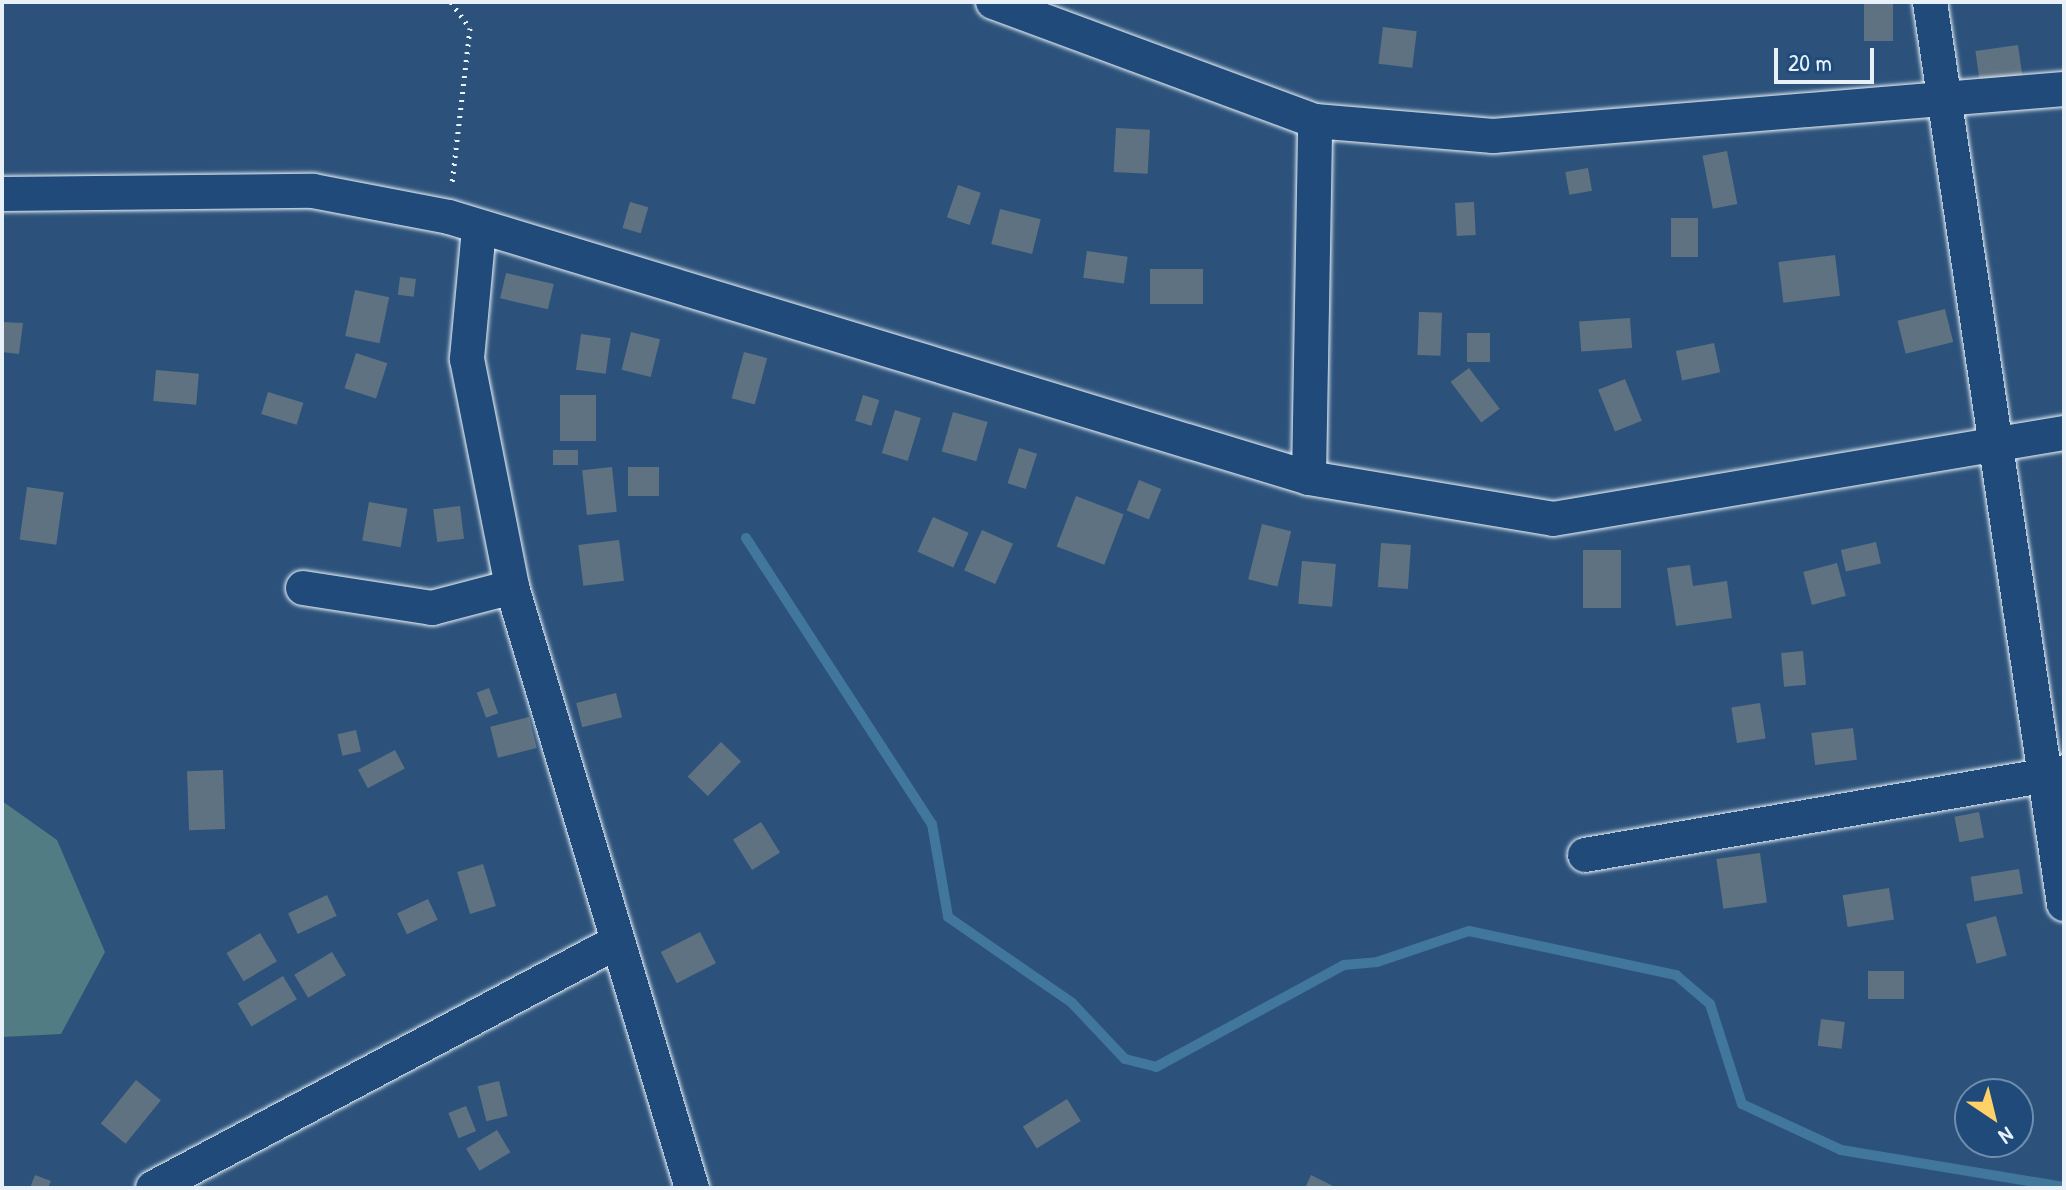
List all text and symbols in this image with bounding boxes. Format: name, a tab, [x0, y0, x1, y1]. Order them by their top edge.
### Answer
scale bar	[1778, 32, 1878, 82]
text: 20 m	[1788, 46, 1832, 78]
north arrow	[1954, 1078, 2034, 1158]
text: N	[1993, 1120, 2020, 1152]

